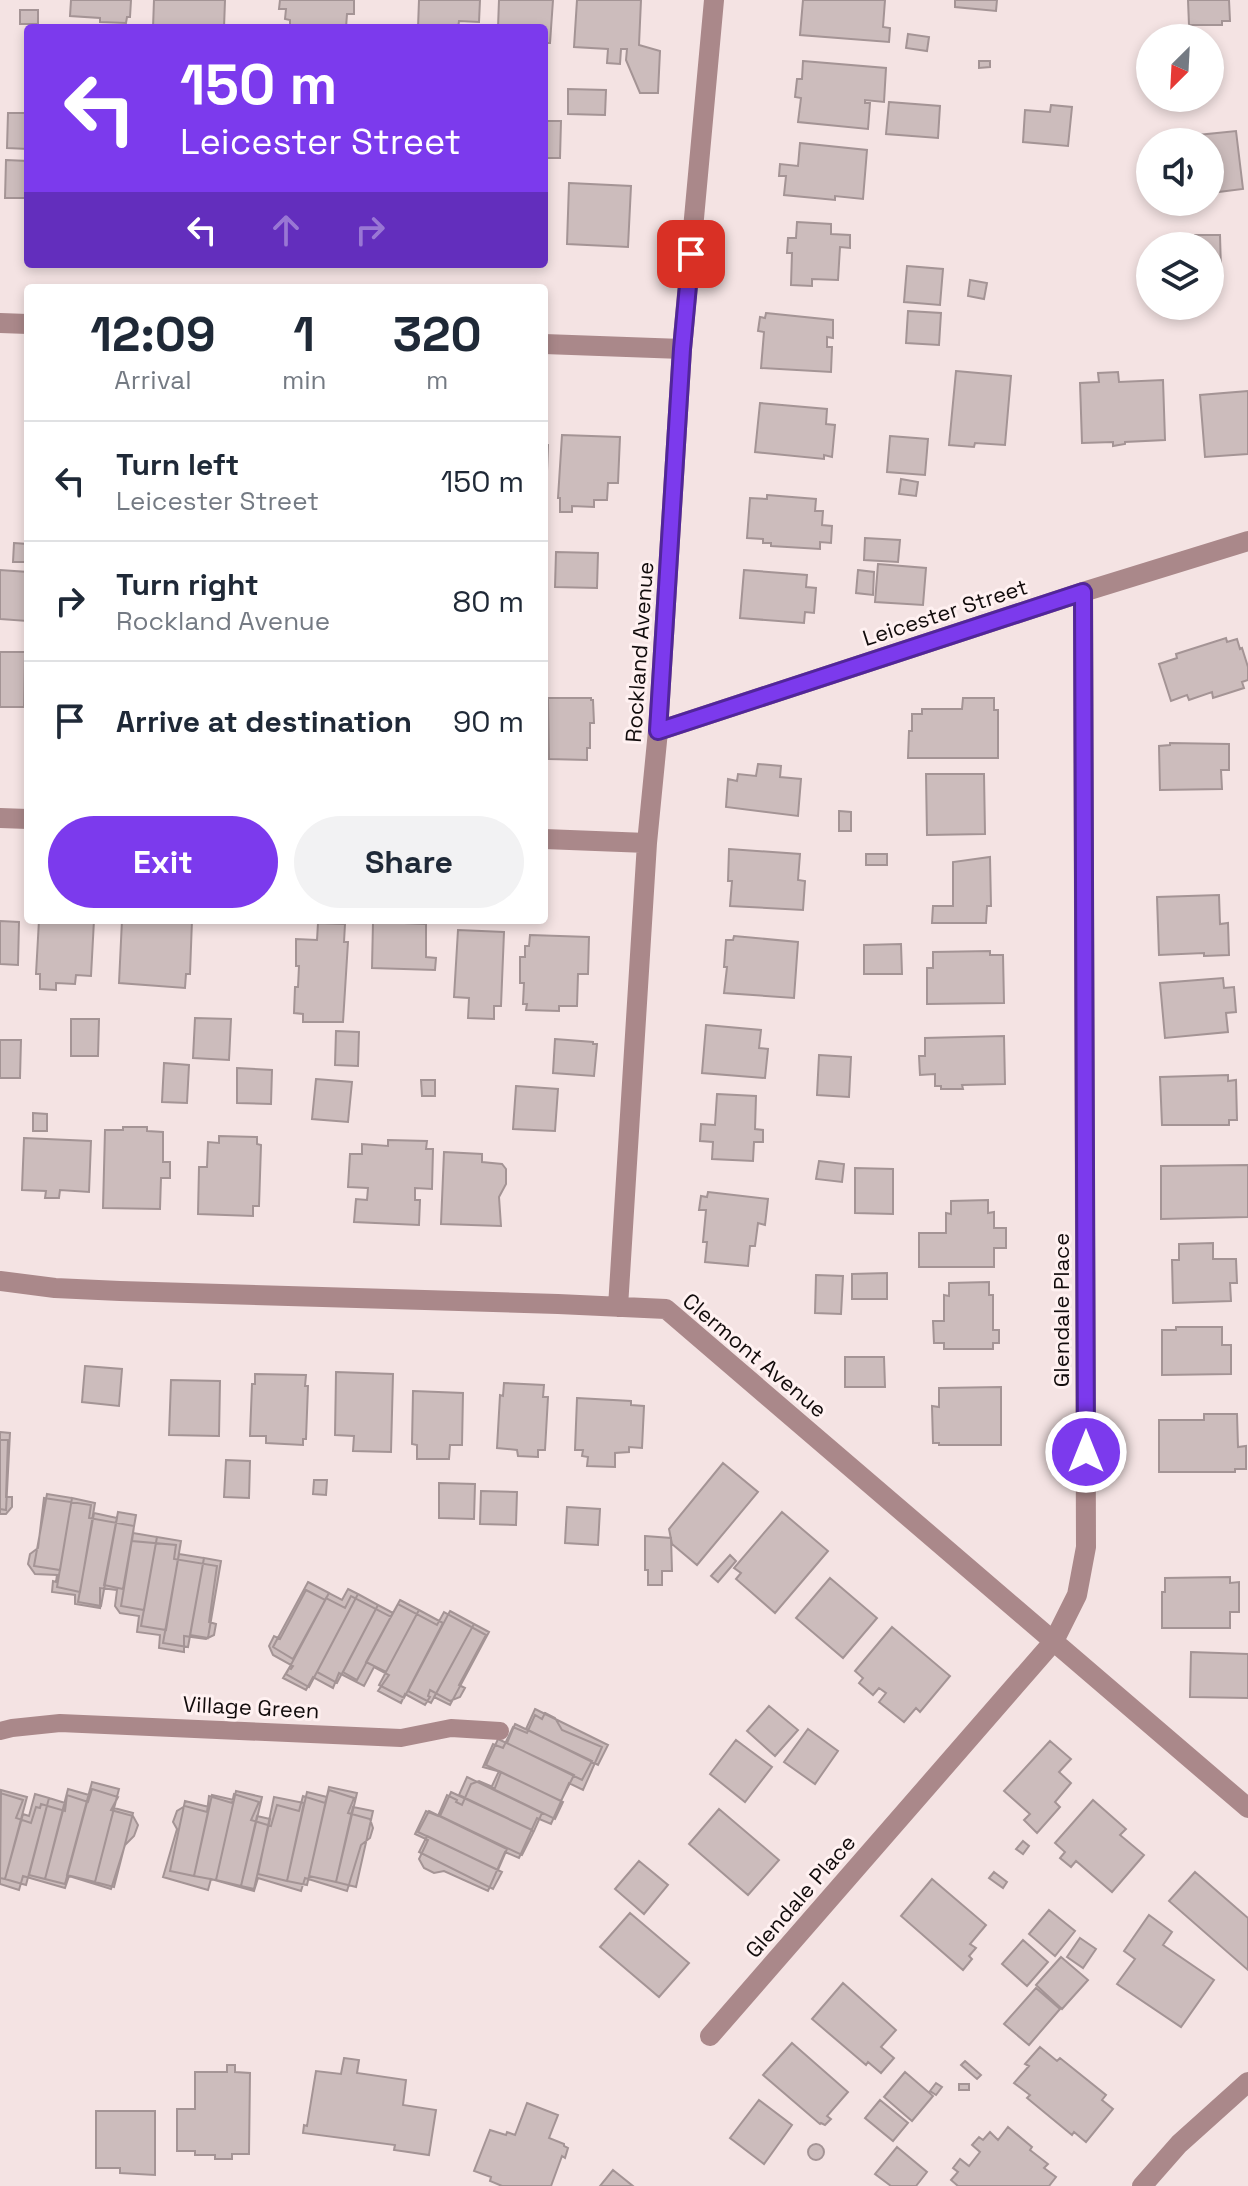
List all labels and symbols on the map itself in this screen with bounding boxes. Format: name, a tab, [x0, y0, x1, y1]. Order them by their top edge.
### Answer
north arrow	[1136, 24, 1224, 112]
pin	[657, 220, 725, 288]
street label: Rockland Avenue	[619, 561, 659, 743]
street label: Leicester Street	[859, 572, 1031, 652]
street label: Glendale Place	[1047, 1233, 1075, 1387]
street label: Clermont Avenue	[677, 1287, 833, 1423]
position arrow	[1044, 1410, 1128, 1494]
street label: Village Green	[182, 1689, 320, 1725]
street label: Glendale Place	[739, 1829, 861, 1963]

